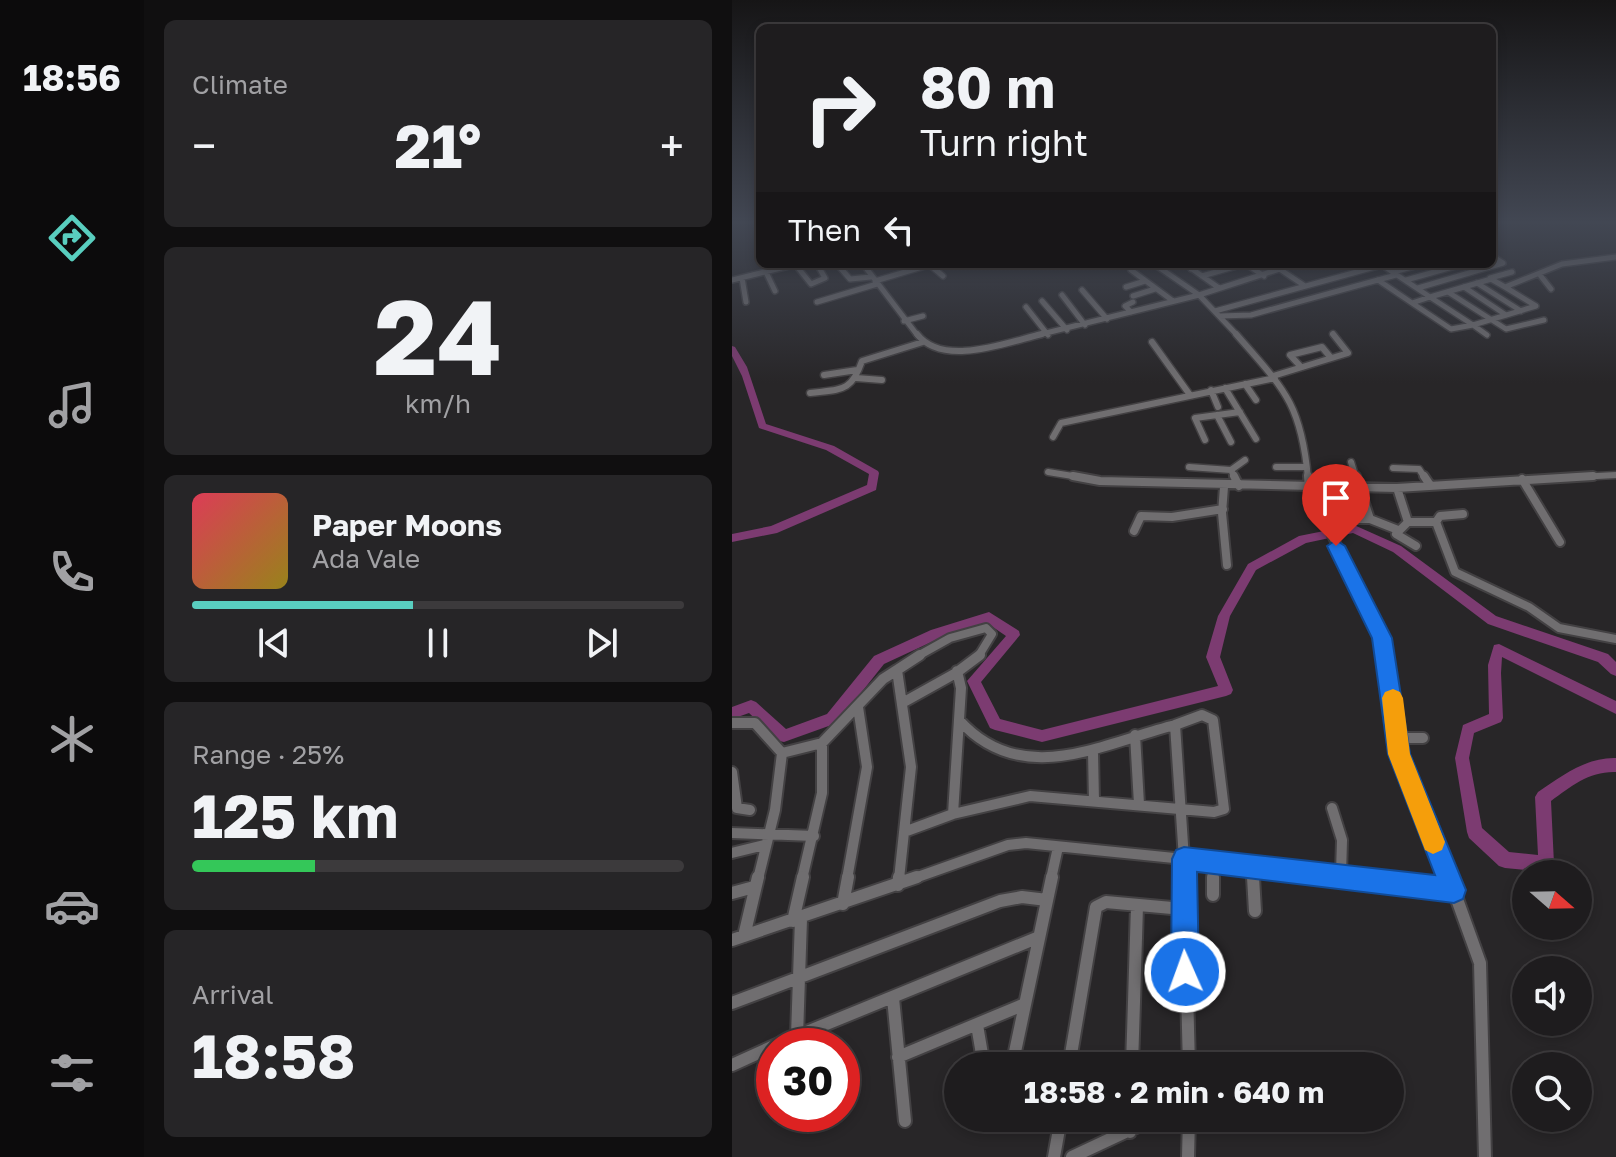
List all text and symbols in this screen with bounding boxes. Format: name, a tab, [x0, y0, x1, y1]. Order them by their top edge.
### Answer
text: 80 m	[920, 53, 1055, 120]
text: 18:56	[23, 56, 121, 99]
icon: right	[788, 56, 892, 160]
text: Climate	[192, 69, 288, 100]
text: 21°	[395, 109, 481, 181]
text: −	[192, 119, 216, 172]
text: +	[660, 119, 684, 172]
text: Turn right	[920, 121, 1088, 164]
icon: left	[877, 208, 921, 252]
icon: directions	[44, 210, 100, 266]
text: Then	[788, 212, 861, 248]
text: 24	[374, 273, 502, 398]
icon: music	[44, 377, 100, 433]
text: km/h	[405, 388, 471, 419]
pin	[1302, 464, 1370, 546]
icon: arrive	[1314, 476, 1358, 520]
text: Paper Moons	[312, 507, 502, 543]
text: Ada Vale	[312, 543, 420, 574]
icon: phone	[44, 544, 100, 600]
icon: previous	[252, 621, 296, 665]
icon: pause	[416, 621, 460, 665]
icon: next	[580, 621, 624, 665]
icon: climate	[44, 711, 100, 767]
text: Range · 25%	[192, 739, 344, 770]
text: 125 km	[192, 779, 398, 851]
north arrow	[1512, 860, 1592, 940]
map controls	[1512, 860, 1592, 1132]
icon: car	[44, 878, 100, 934]
position arrow	[1143, 930, 1227, 1014]
button: sound	[1512, 956, 1592, 1036]
text: Arrival	[192, 979, 273, 1010]
text: 18:58	[192, 1019, 356, 1091]
speed limit sign: 30	[756, 1028, 860, 1132]
icon: filters	[44, 1045, 100, 1101]
button: search	[1512, 1052, 1592, 1132]
text: 18:58 · 2 min · 640 m	[1024, 1074, 1324, 1110]

